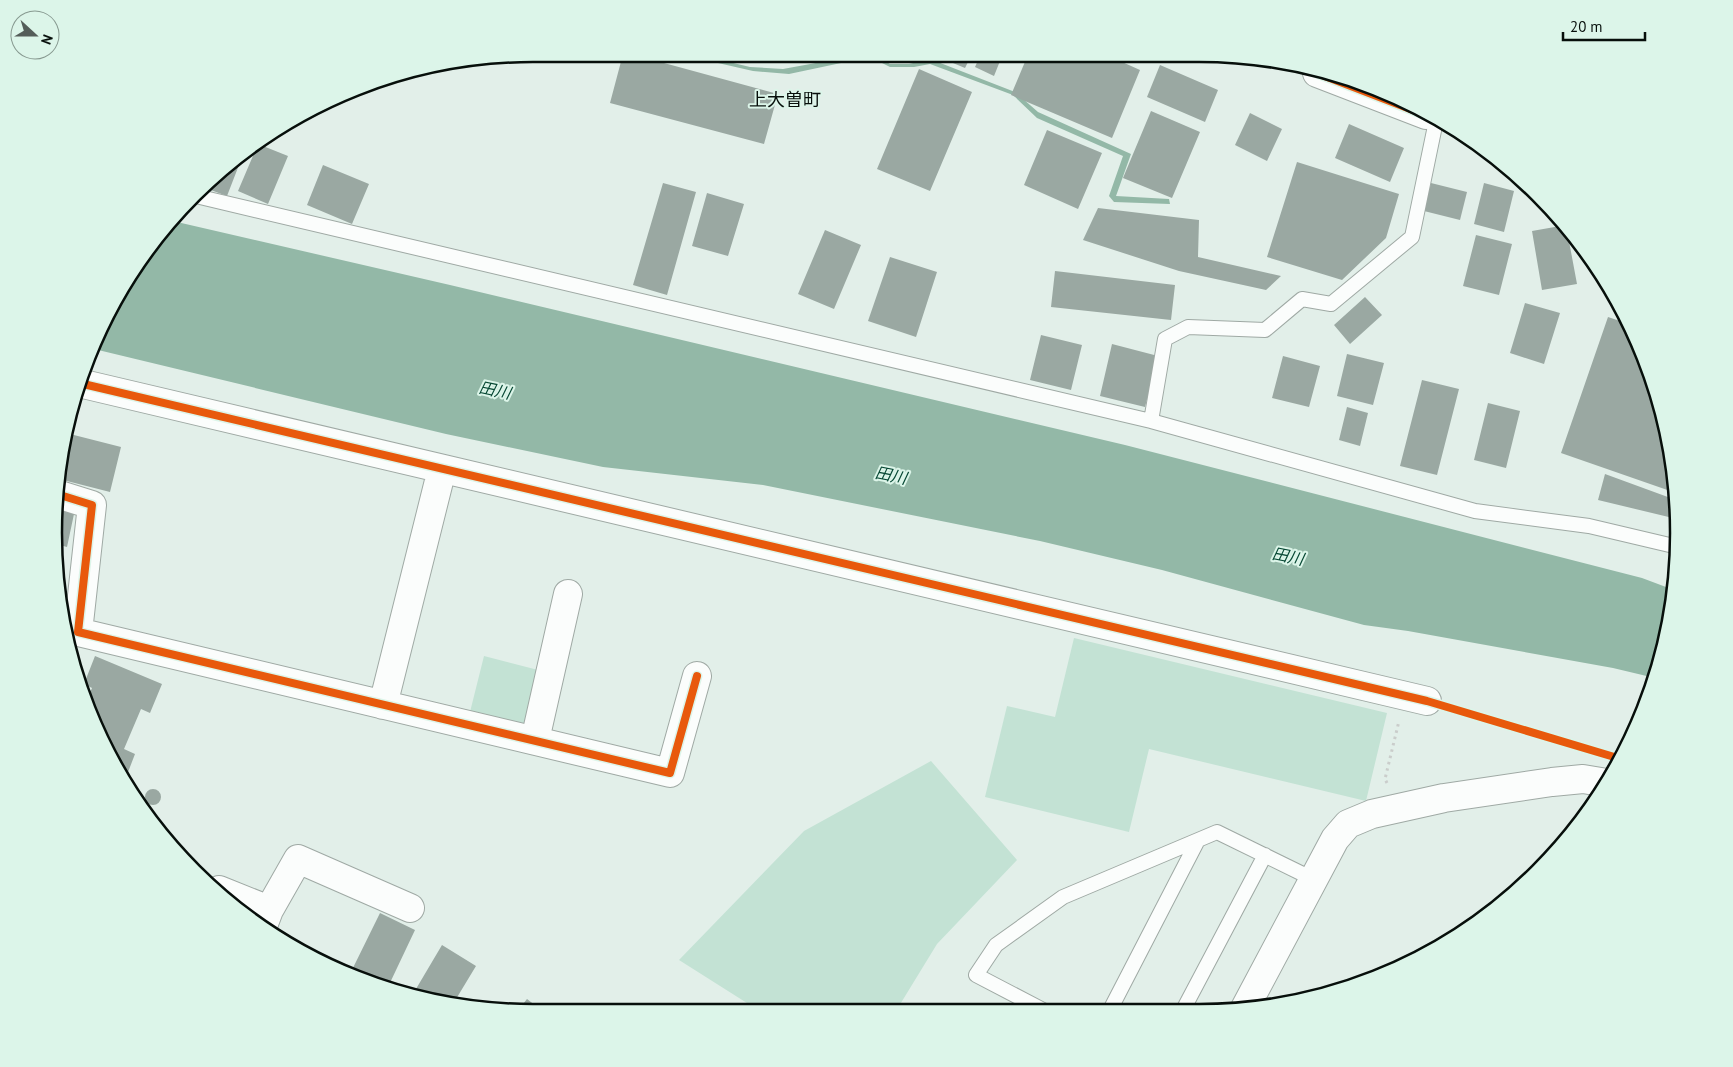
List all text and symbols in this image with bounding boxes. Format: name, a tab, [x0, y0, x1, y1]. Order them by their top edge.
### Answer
north arrow	[10, 10, 60, 60]
scale bar	[1563, 10, 1646, 42]
text: 20 m	[1570, 17, 1603, 36]
text: N	[37, 32, 57, 47]
district label: 上大曽町	[749, 88, 821, 111]
water label: 田川	[477, 377, 515, 404]
water label: 田川	[873, 462, 911, 488]
water label: 田川	[1270, 543, 1308, 569]

